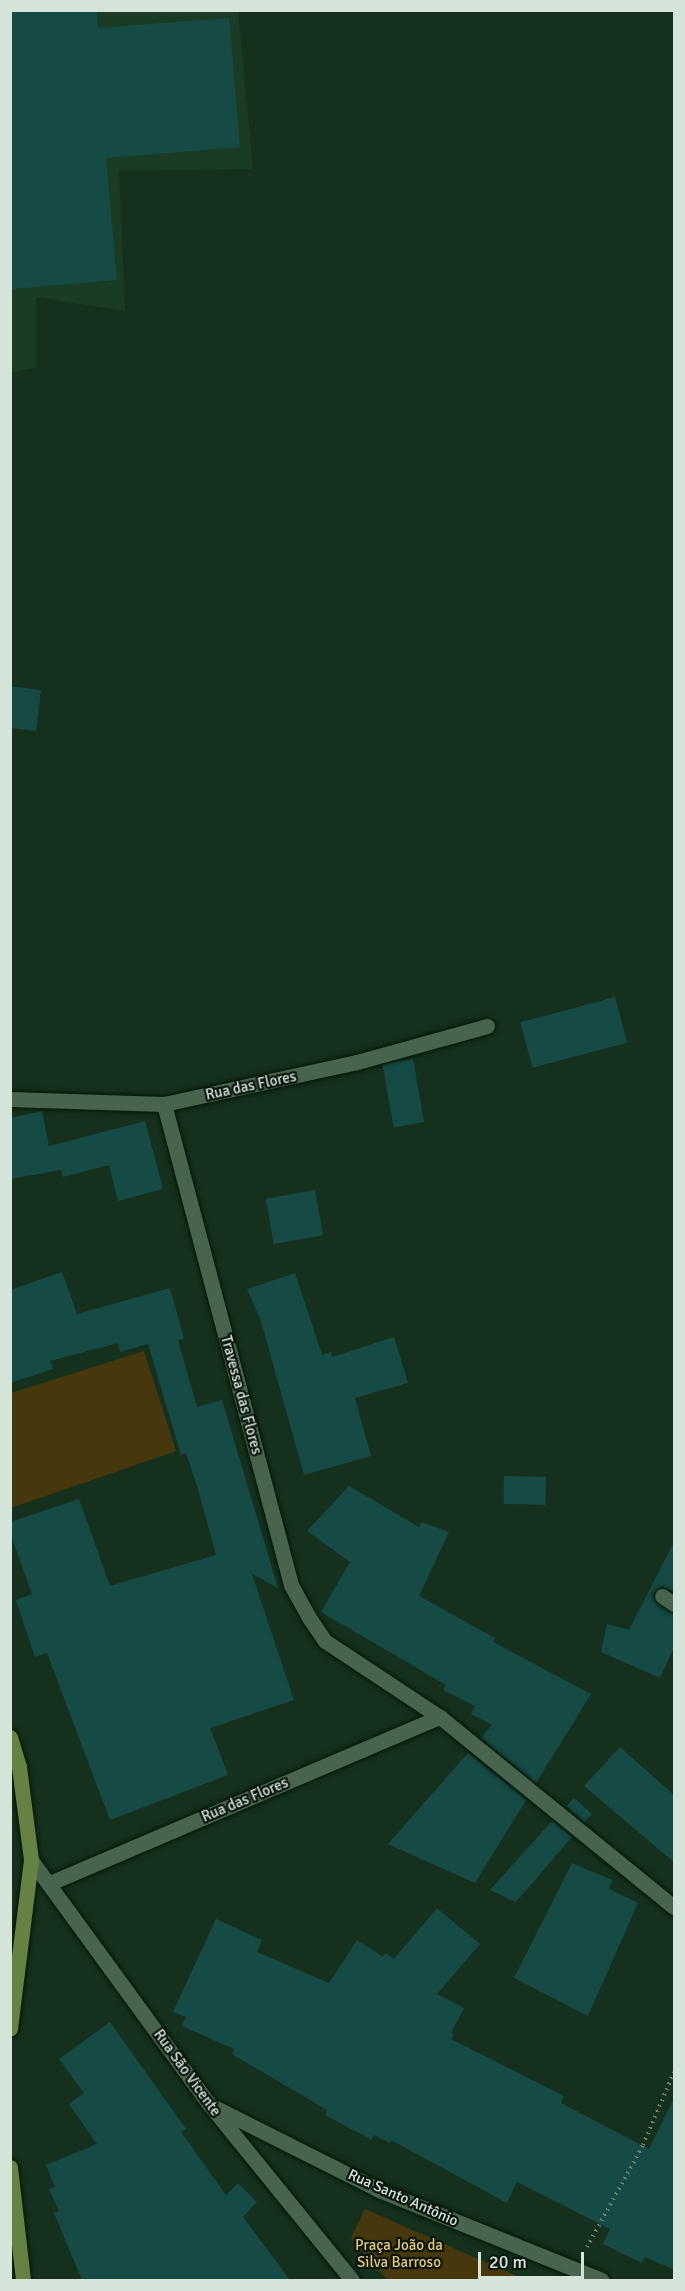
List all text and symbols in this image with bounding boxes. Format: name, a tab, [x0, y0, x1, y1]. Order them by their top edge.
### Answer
street label: Rua das Flores	[204, 1068, 298, 1104]
street label: Travessa das Flores	[216, 1334, 266, 1456]
street label: Rua das Flores	[199, 1774, 291, 1826]
street label: Rua São Vicente	[150, 2026, 224, 2120]
street label: Rua Santo Antônio	[345, 2166, 461, 2230]
park label: Praça João da Silva Barroso	[355, 2236, 443, 2271]
scale bar	[481, 2240, 588, 2278]
text: 20 m	[489, 2251, 527, 2273]

